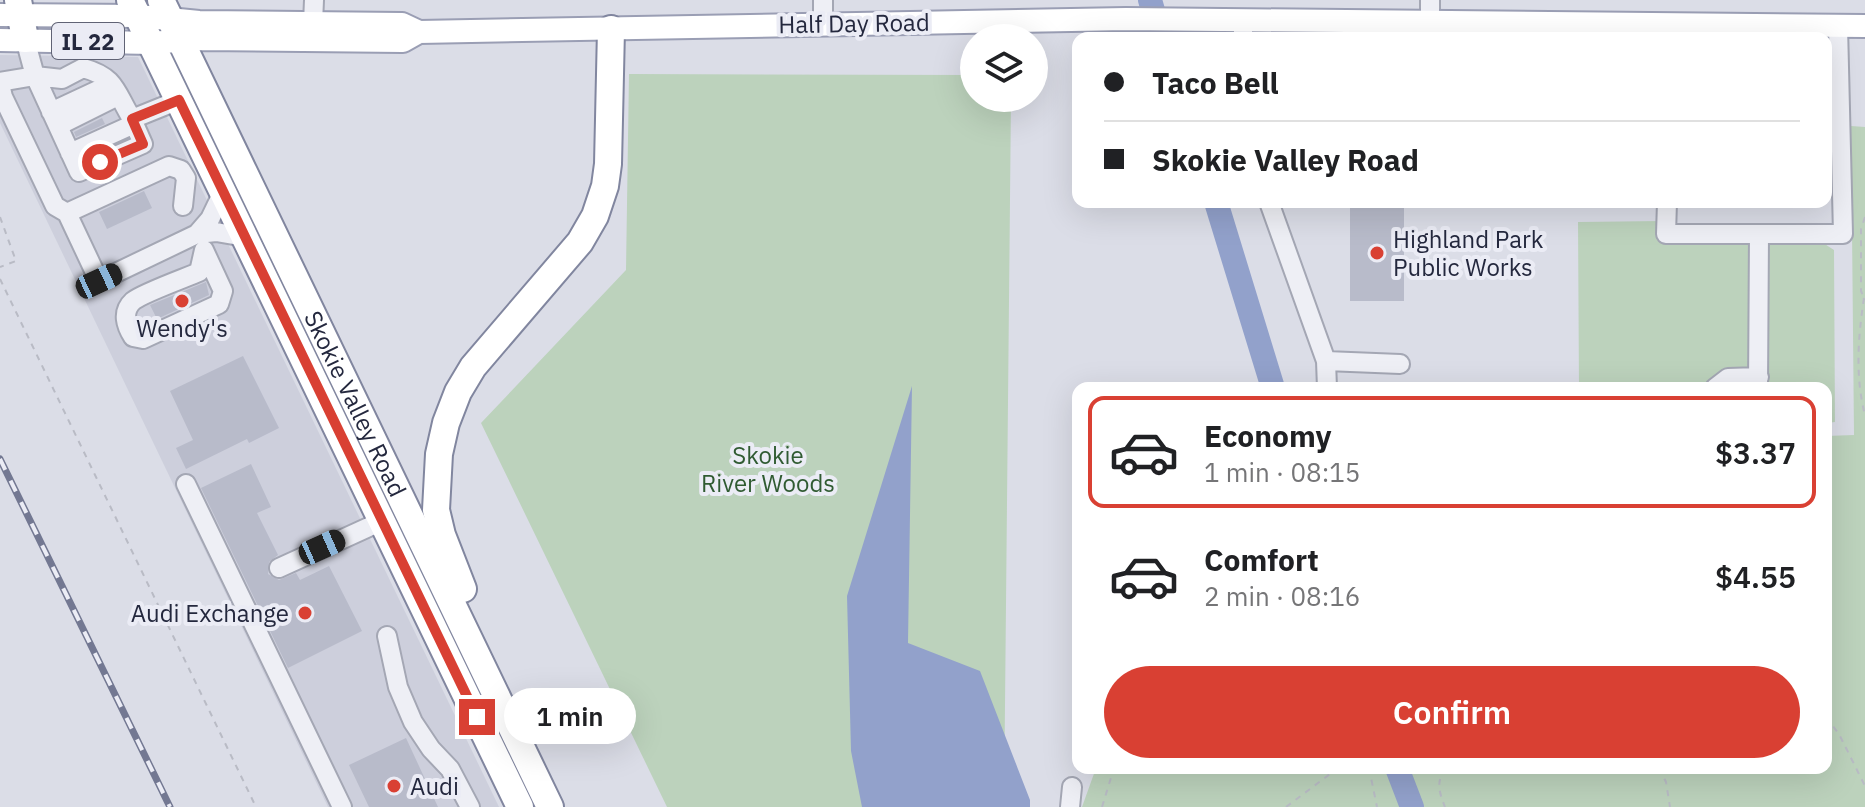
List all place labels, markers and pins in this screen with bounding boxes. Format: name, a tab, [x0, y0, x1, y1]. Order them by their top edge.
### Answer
place label: Highland Park Public Works	[1393, 223, 1544, 283]
marker: Highland Park Public Works	[1368, 244, 1386, 262]
marker: Wendy's	[173, 292, 191, 310]
place label: Wendy's	[136, 312, 228, 344]
place label: Audi Exchange	[131, 597, 289, 629]
marker: Audi Exchange	[296, 604, 314, 622]
place label: Audi	[410, 770, 459, 802]
marker: Audi	[385, 777, 403, 795]

